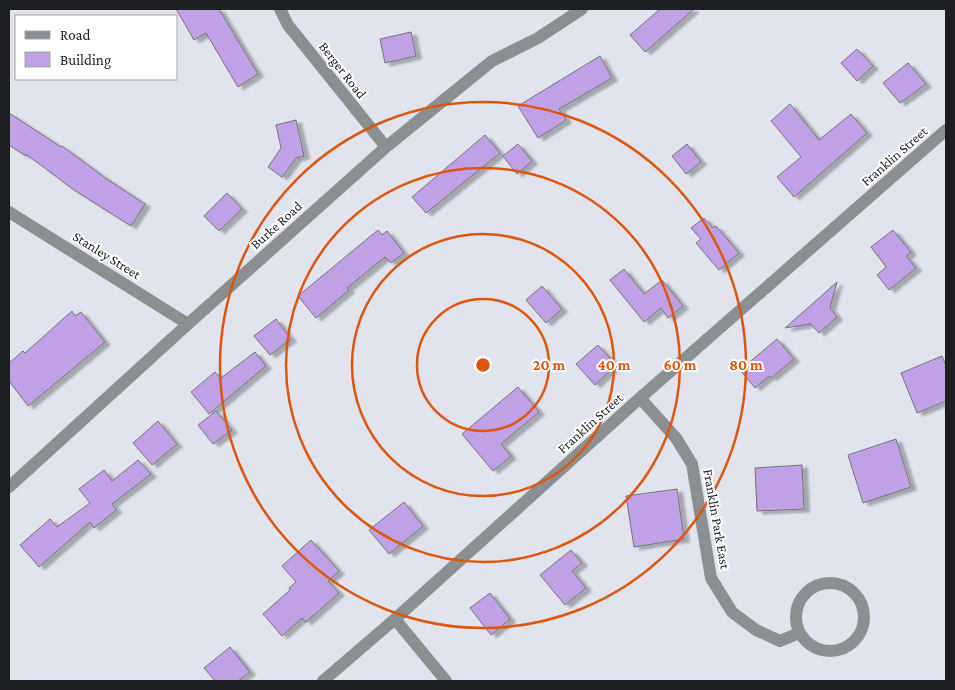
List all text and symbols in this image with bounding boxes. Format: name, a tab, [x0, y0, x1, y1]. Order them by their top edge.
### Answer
legend	[15, 15, 178, 80]
text: Road	[60, 27, 91, 43]
street label: Berger Road	[316, 39, 370, 102]
text: Building	[60, 52, 111, 69]
street label: Franklin Street	[858, 123, 931, 189]
street label: Burke Road	[247, 197, 305, 252]
street label: Stanley Street	[70, 228, 144, 282]
centre of rings	[474, 356, 492, 374]
text: 20 m	[533, 357, 565, 373]
text: 40 m	[598, 357, 631, 373]
text: 60 m	[664, 357, 697, 373]
text: 80 m	[729, 357, 763, 373]
street label: Franklin Street	[554, 389, 626, 457]
street label: Franklin Park East	[700, 468, 734, 571]

